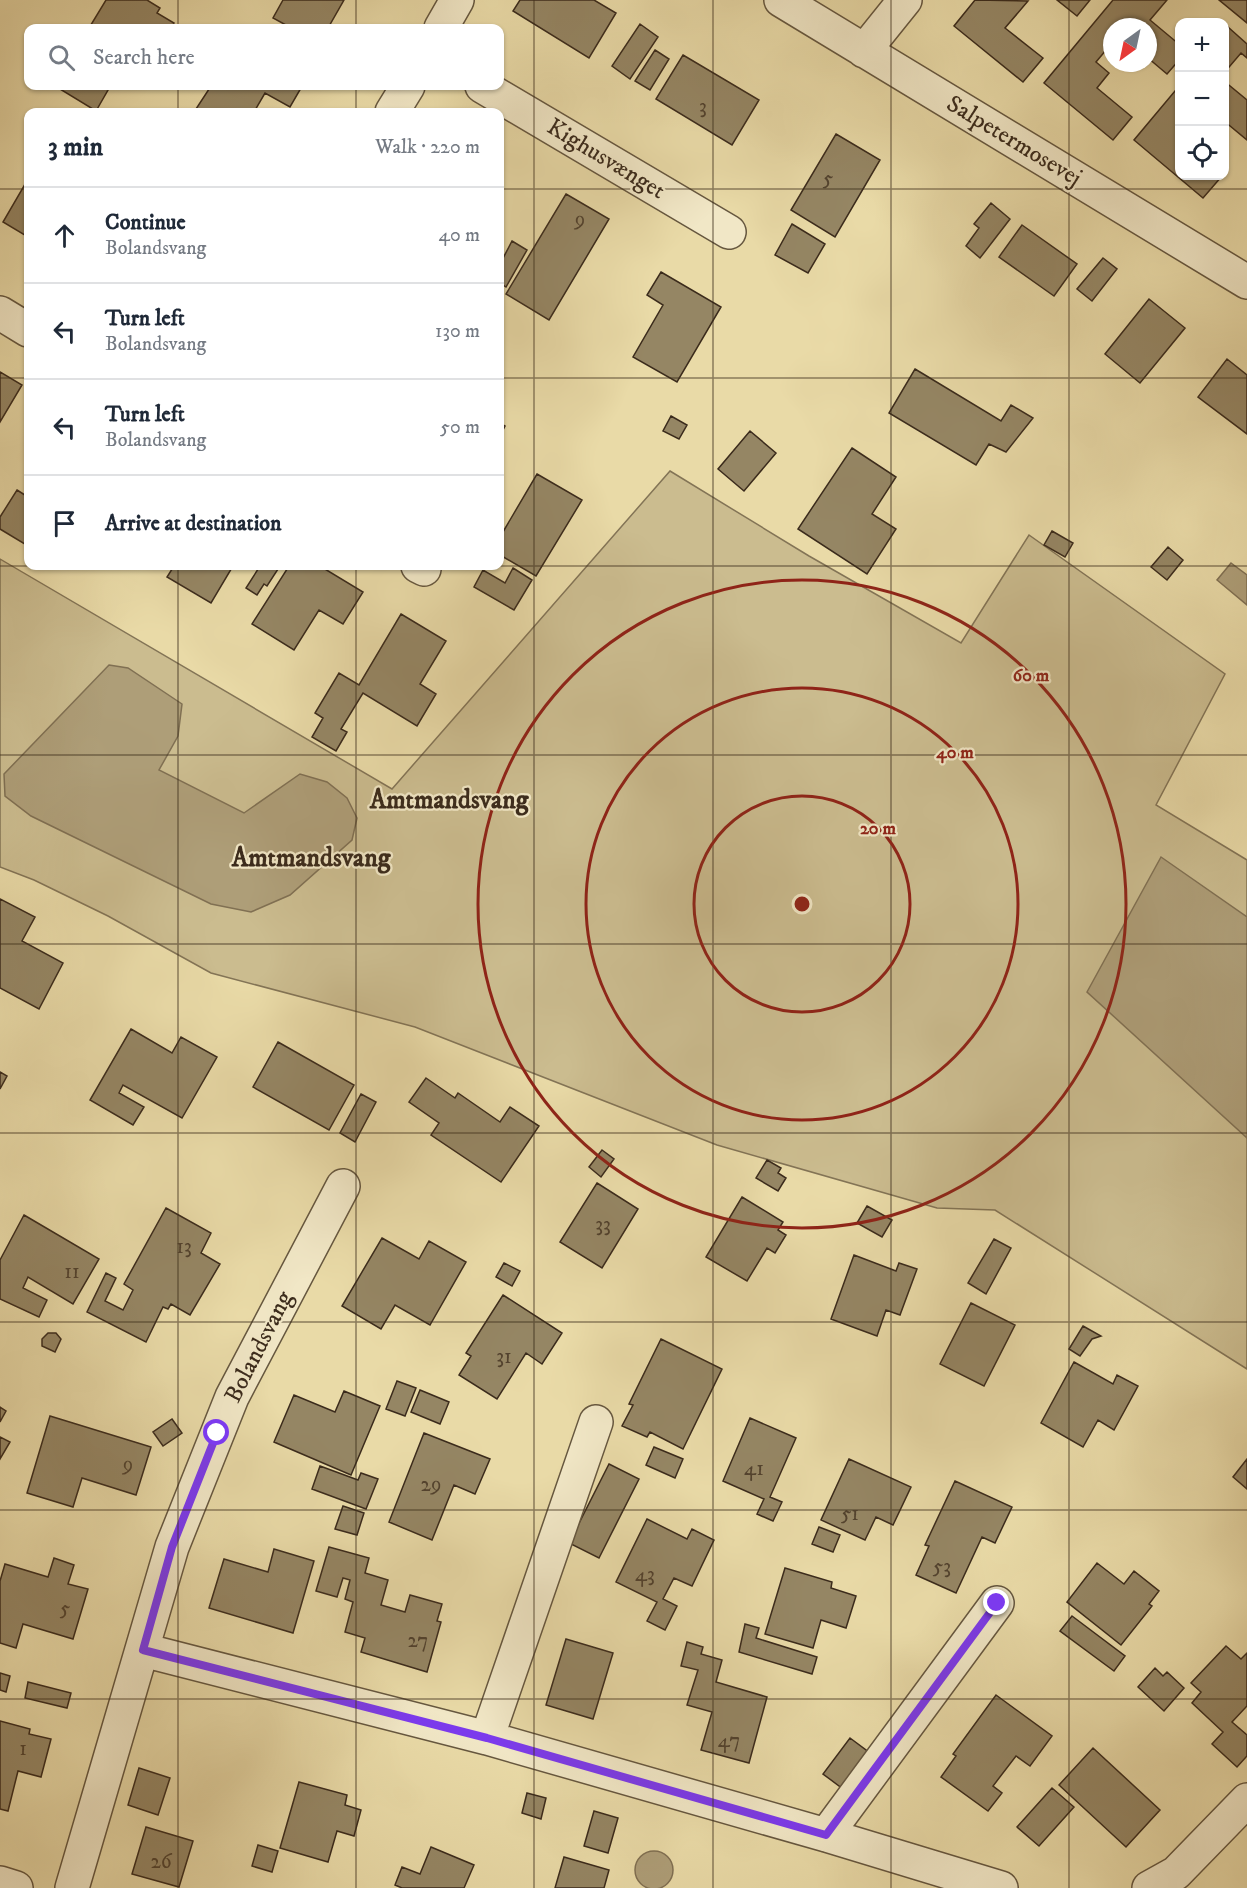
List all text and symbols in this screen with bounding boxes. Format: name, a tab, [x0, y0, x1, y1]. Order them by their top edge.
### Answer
north arrow	[1103, 18, 1157, 72]
map controls	[1175, 18, 1229, 180]
button: +	[1175, 18, 1229, 72]
search box	[24, 24, 504, 90]
icon: search	[45, 41, 78, 74]
text: Search here	[93, 44, 195, 71]
button: −	[1175, 72, 1229, 126]
street label: Salpetermosevej	[941, 89, 1087, 193]
house number: 3	[699, 94, 707, 120]
street label: Kighusvænget	[541, 112, 671, 206]
button: locate	[1175, 126, 1229, 180]
text: 3 min	[48, 131, 103, 164]
text: Walk · 220 m	[375, 135, 480, 160]
house number: 5	[823, 166, 833, 192]
house number: 9	[574, 207, 585, 233]
text: Continue	[105, 209, 186, 236]
icon: ahead	[48, 219, 81, 252]
text: 40 m	[438, 223, 480, 248]
text: Bolandsvang	[105, 236, 206, 261]
text: Turn left	[105, 305, 185, 332]
icon: left	[48, 315, 81, 348]
text: 130 m	[435, 319, 480, 344]
text: Bolandsvang	[105, 332, 206, 357]
text: Turn left	[105, 401, 185, 428]
icon: left	[48, 411, 81, 444]
text: 50 m	[440, 415, 480, 440]
text: Bolandsvang	[105, 428, 206, 453]
icon: arrive	[48, 507, 81, 540]
text: Arrive at destination	[105, 510, 282, 537]
text: 60 m	[1013, 665, 1050, 687]
text: 40 m	[935, 742, 974, 764]
district label: Amtmandsvang	[369, 784, 530, 817]
text: 20 m	[860, 818, 896, 840]
district label: Amtmandsvang	[231, 842, 392, 875]
centre of rings	[792, 894, 812, 914]
house number: 33	[595, 1212, 611, 1238]
house number: 13	[176, 1234, 192, 1260]
house number: 11	[64, 1259, 80, 1285]
street label: Bolandsvang	[218, 1286, 300, 1408]
house number: 31	[496, 1344, 512, 1370]
route start	[203, 1419, 229, 1445]
house number: 9	[122, 1452, 133, 1478]
house number: 41	[744, 1456, 764, 1482]
house number: 29	[421, 1472, 441, 1498]
house number: 51	[841, 1501, 859, 1527]
house number: 53	[933, 1554, 951, 1580]
house number: 43	[635, 1562, 655, 1588]
route end	[983, 1589, 1009, 1615]
house number: 5	[60, 1596, 70, 1622]
house number: 27	[408, 1628, 428, 1654]
house number: 47	[718, 1728, 740, 1754]
house number: 1	[19, 1736, 27, 1762]
house number: 26	[150, 1849, 173, 1875]

